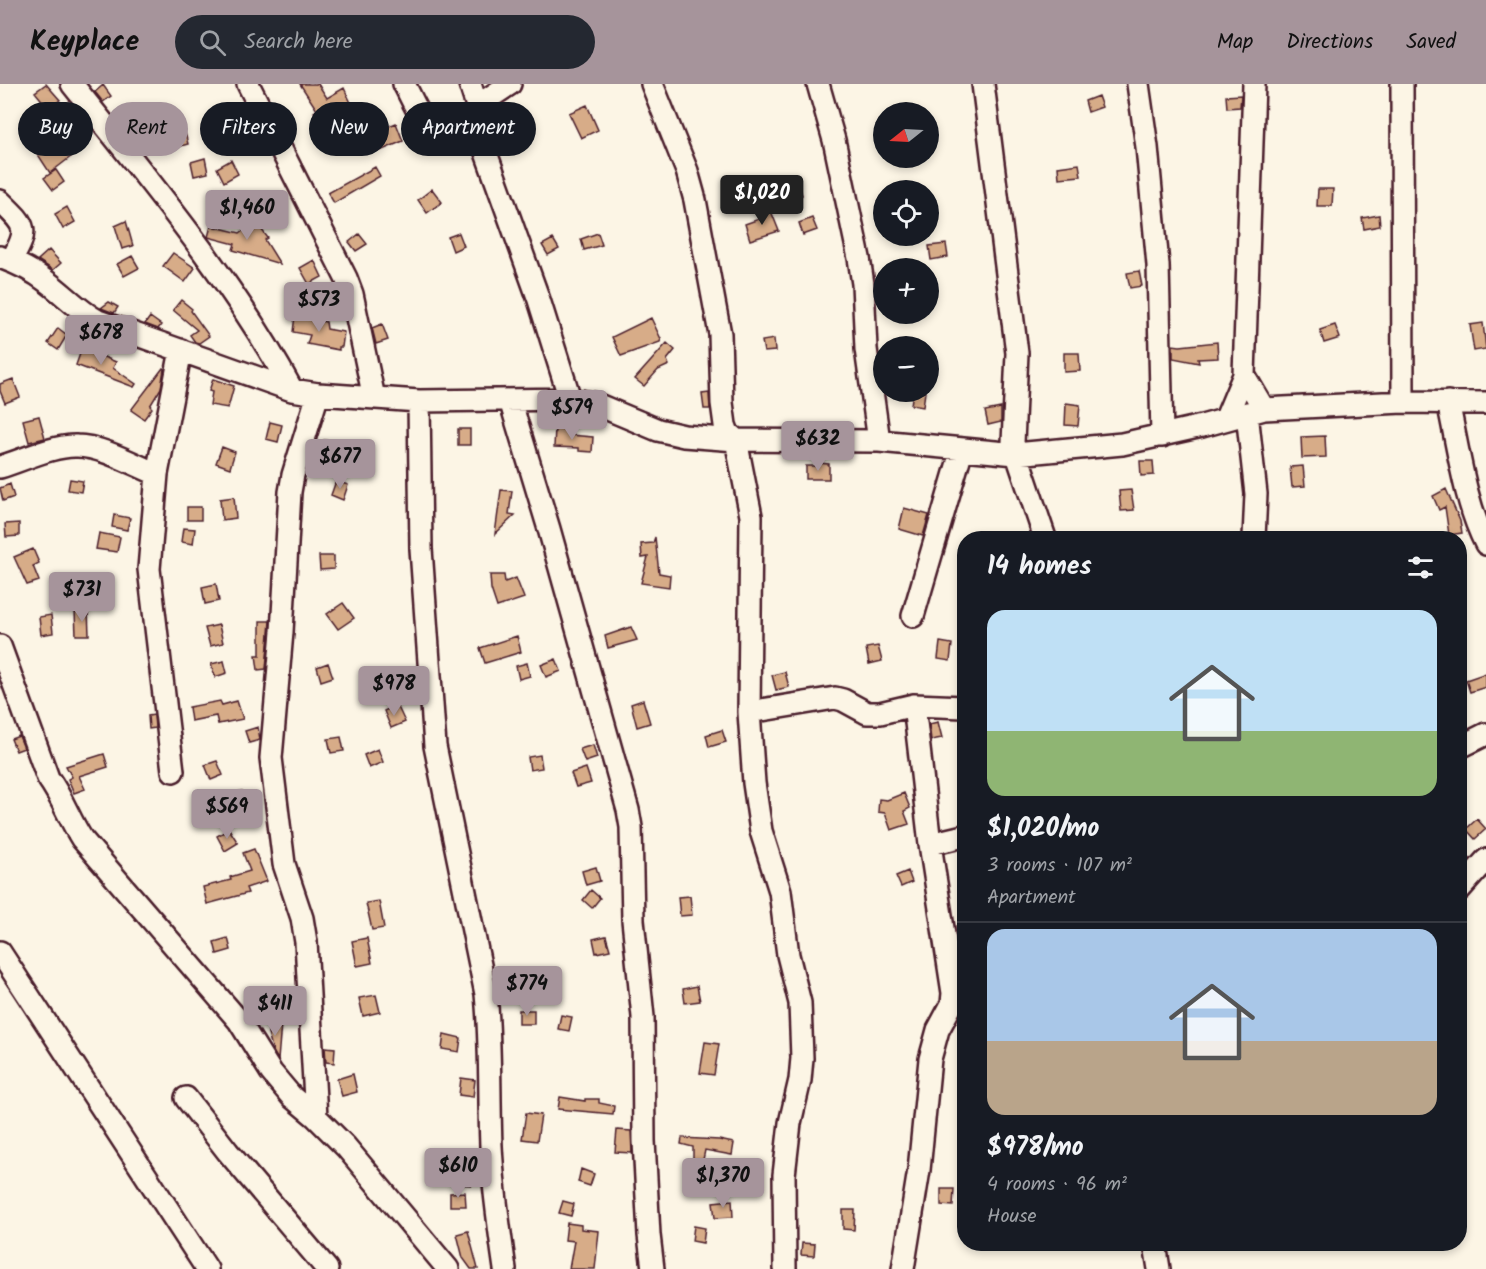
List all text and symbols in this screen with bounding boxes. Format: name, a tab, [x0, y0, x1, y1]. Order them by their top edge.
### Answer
search box	[175, 15, 595, 69]
text: Keyplace	[30, 20, 139, 65]
text: Search here	[244, 25, 353, 60]
icon: search	[196, 26, 229, 59]
text: Map	[1217, 26, 1253, 59]
text: Directions	[1286, 26, 1373, 59]
text: Saved	[1406, 26, 1456, 59]
chip: Buy	[18, 102, 93, 156]
chip: Rent	[105, 102, 188, 156]
chip: Filters	[200, 102, 297, 156]
chip: New	[309, 102, 389, 156]
chip: Apartment	[401, 102, 536, 156]
north arrow	[873, 102, 939, 168]
map controls	[873, 102, 939, 402]
pin: $1,020	[713, 175, 811, 226]
text: $1,020	[734, 178, 790, 210]
button: locate	[873, 180, 939, 246]
pin: $1,460	[198, 190, 296, 241]
text: $1,460	[219, 193, 275, 225]
button: +	[873, 258, 939, 324]
pin: $573	[283, 282, 355, 333]
text: $573	[298, 285, 340, 317]
pin: $678	[65, 315, 137, 366]
text: $678	[79, 318, 123, 350]
button: −	[873, 336, 939, 402]
pin: $579	[536, 390, 608, 441]
text: $579	[551, 393, 593, 425]
pin: $632	[782, 421, 854, 472]
text: $632	[795, 424, 841, 456]
pin: $677	[304, 439, 376, 490]
text: $677	[319, 442, 361, 474]
text: 14 homes	[987, 546, 1092, 588]
icon: filters	[1404, 551, 1437, 584]
pin: $731	[46, 572, 118, 623]
text: $731	[63, 575, 101, 607]
icon: home	[1158, 649, 1266, 757]
pin: $978	[358, 666, 430, 717]
text: $978	[372, 669, 416, 701]
pin: $569	[191, 789, 263, 840]
text: $569	[206, 792, 248, 824]
text: $1,020/mo	[987, 808, 1099, 850]
text: 3 rooms · 107 m²	[987, 850, 1132, 882]
text: Apartment	[987, 882, 1076, 914]
pin: $774	[491, 966, 563, 1017]
icon: home	[1158, 968, 1266, 1076]
text: $774	[506, 969, 548, 1001]
pin: $411	[239, 986, 311, 1037]
text: $411	[258, 989, 292, 1021]
text: $978/mo	[987, 1127, 1084, 1169]
pin: $610	[422, 1148, 494, 1199]
text: $610	[439, 1151, 477, 1183]
pin: $1,370	[674, 1158, 772, 1209]
text: $1,370	[696, 1161, 750, 1193]
text: 4 rooms · 96 m²	[987, 1169, 1127, 1201]
text: House	[987, 1201, 1037, 1233]

